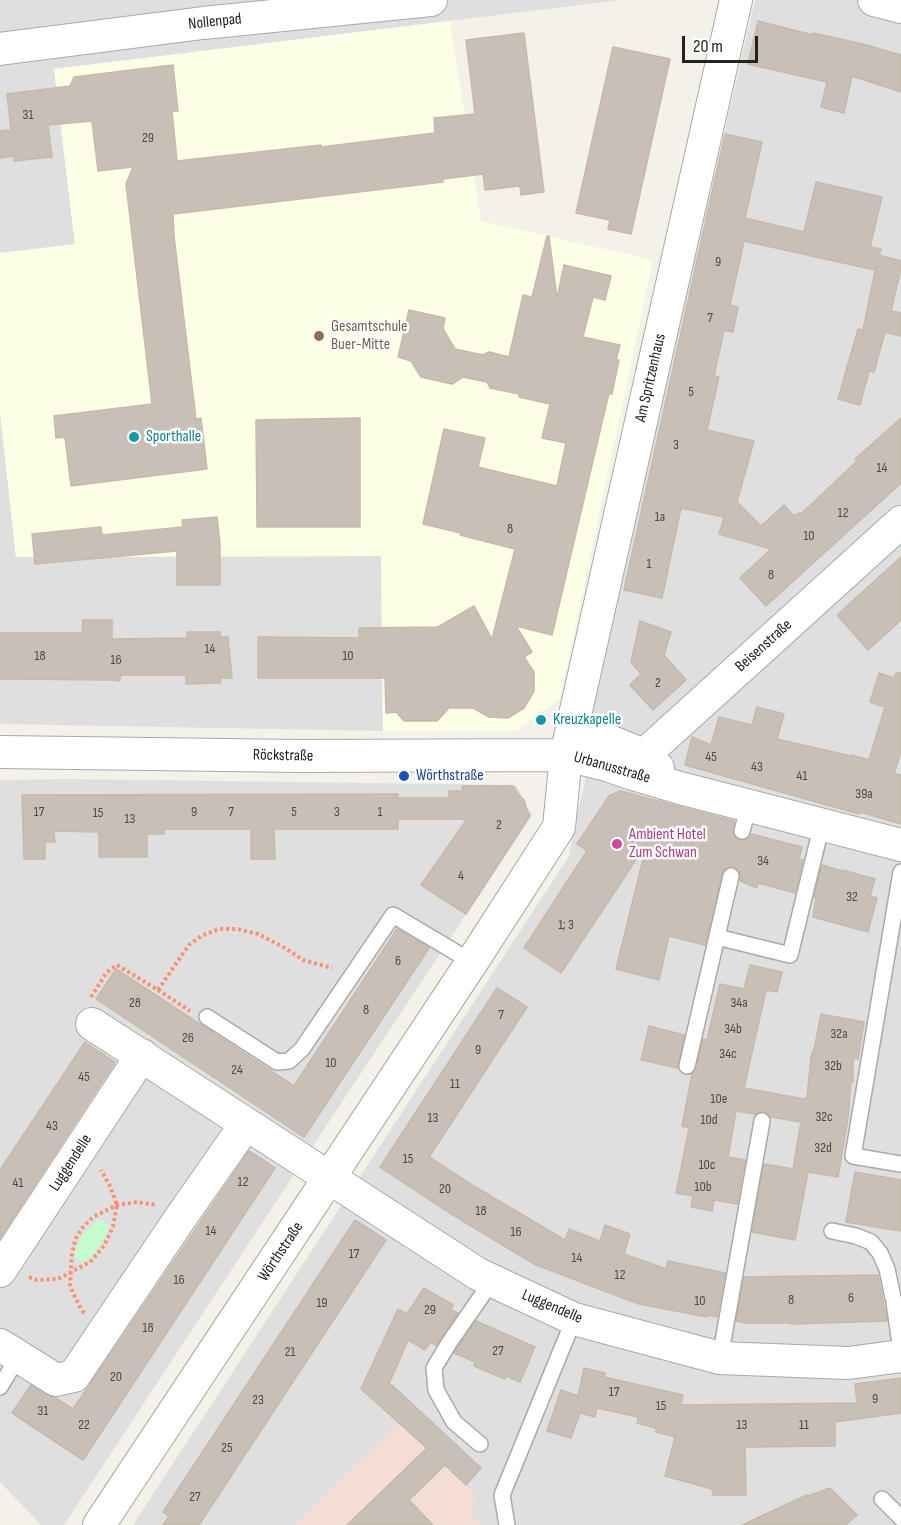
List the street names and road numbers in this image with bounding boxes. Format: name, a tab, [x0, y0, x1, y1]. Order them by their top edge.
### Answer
street label: Nollenpad	[187, 10, 243, 34]
street label: Am Spritzenhaus	[631, 332, 671, 424]
street label: Beisenstraße	[732, 616, 796, 676]
street label: Röckstraße	[253, 746, 313, 766]
street label: Urbanusstraße	[572, 748, 652, 788]
street label: Luggendelle	[45, 1131, 97, 1195]
street label: Wörthstraße	[254, 1219, 308, 1285]
street label: Luggendelle	[519, 1286, 585, 1328]

